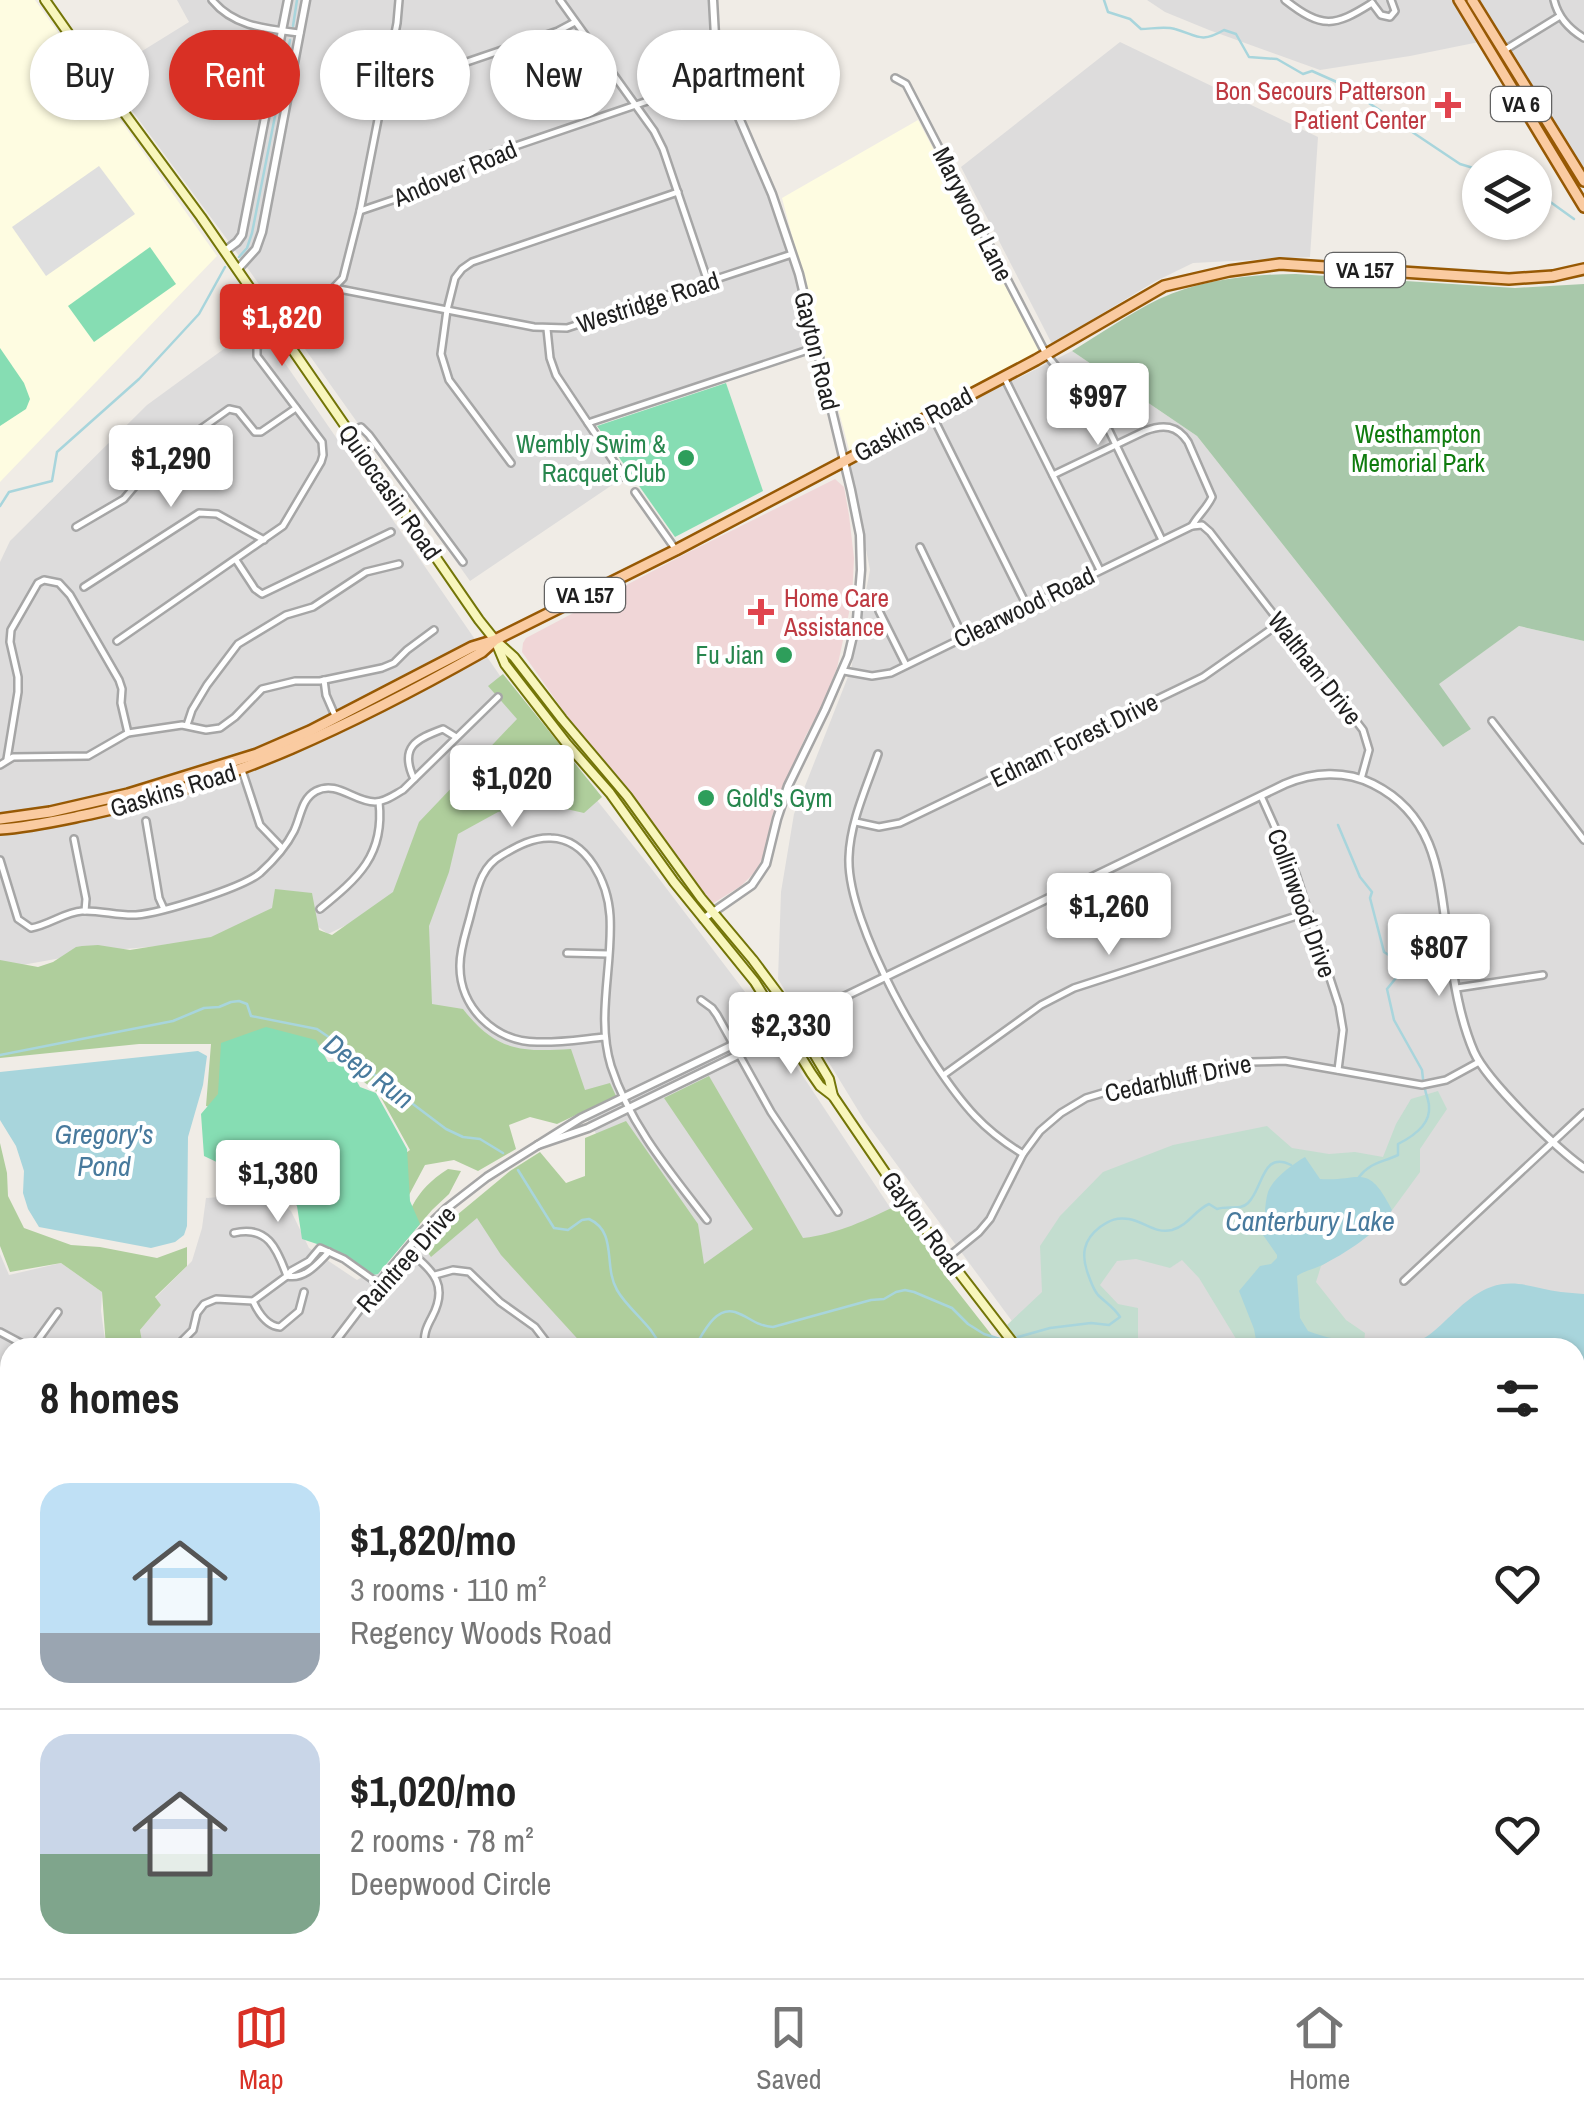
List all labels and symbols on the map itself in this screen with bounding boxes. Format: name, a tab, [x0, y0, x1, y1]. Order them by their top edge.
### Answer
place label: Bon Secours Patterson Patient Center	[1215, 74, 1426, 137]
road number: VA 6	[1491, 87, 1551, 121]
marker: Bon Secours Patterson Patient Center	[1435, 92, 1461, 118]
street label: Andover Road	[387, 132, 522, 215]
street label: Marywood Lane	[925, 141, 1021, 287]
road number: VA 157	[1325, 253, 1405, 287]
street label: Westridge Road	[572, 263, 724, 341]
pin: $1,820	[201, 284, 363, 369]
street label: Gayton Road	[786, 288, 848, 414]
pin: $997	[1039, 363, 1157, 448]
street label: Gaskins Road	[848, 378, 978, 470]
street label: Quioccasin Road	[331, 417, 449, 567]
park label: Westhampton Memorial Park	[1351, 417, 1485, 480]
pin: $1,290	[90, 425, 252, 510]
place label: Wembly Swim & Racquet Club	[516, 427, 666, 490]
marker: Wembly Swim & Racquet Club	[675, 447, 697, 469]
street label: Clearwood Road	[948, 558, 1100, 656]
road number: VA 157	[545, 578, 625, 612]
place label: Home Care Assistance	[783, 581, 889, 644]
marker: Home Care Assistance	[748, 599, 774, 625]
street label: Waltham Drive	[1260, 604, 1370, 732]
place label: Fu Jian	[696, 638, 764, 672]
marker: Fu Jian	[773, 644, 795, 666]
street label: Ednam Forest Drive	[985, 685, 1163, 795]
pin: $1,020	[431, 745, 593, 830]
street label: Gaskins Road	[106, 755, 240, 825]
place label: Gold's Gym	[726, 781, 832, 815]
marker: Gold's Gym	[695, 787, 717, 809]
street label: Collinwood Drive	[1259, 824, 1345, 982]
pin: $1,260	[1028, 873, 1190, 958]
pin: $807	[1380, 914, 1498, 999]
pin: $2,330	[710, 992, 872, 1077]
water label: Deep Run	[316, 1025, 422, 1117]
street label: Cedarbluff Drive	[1102, 1046, 1254, 1110]
water label: Gregory's Pond	[55, 1115, 153, 1185]
pin: $1,380	[197, 1140, 359, 1225]
street label: Gayton Road	[874, 1164, 972, 1282]
street label: Raintree Drive	[349, 1198, 463, 1320]
water label: Canterbury Lake	[1225, 1202, 1395, 1240]

